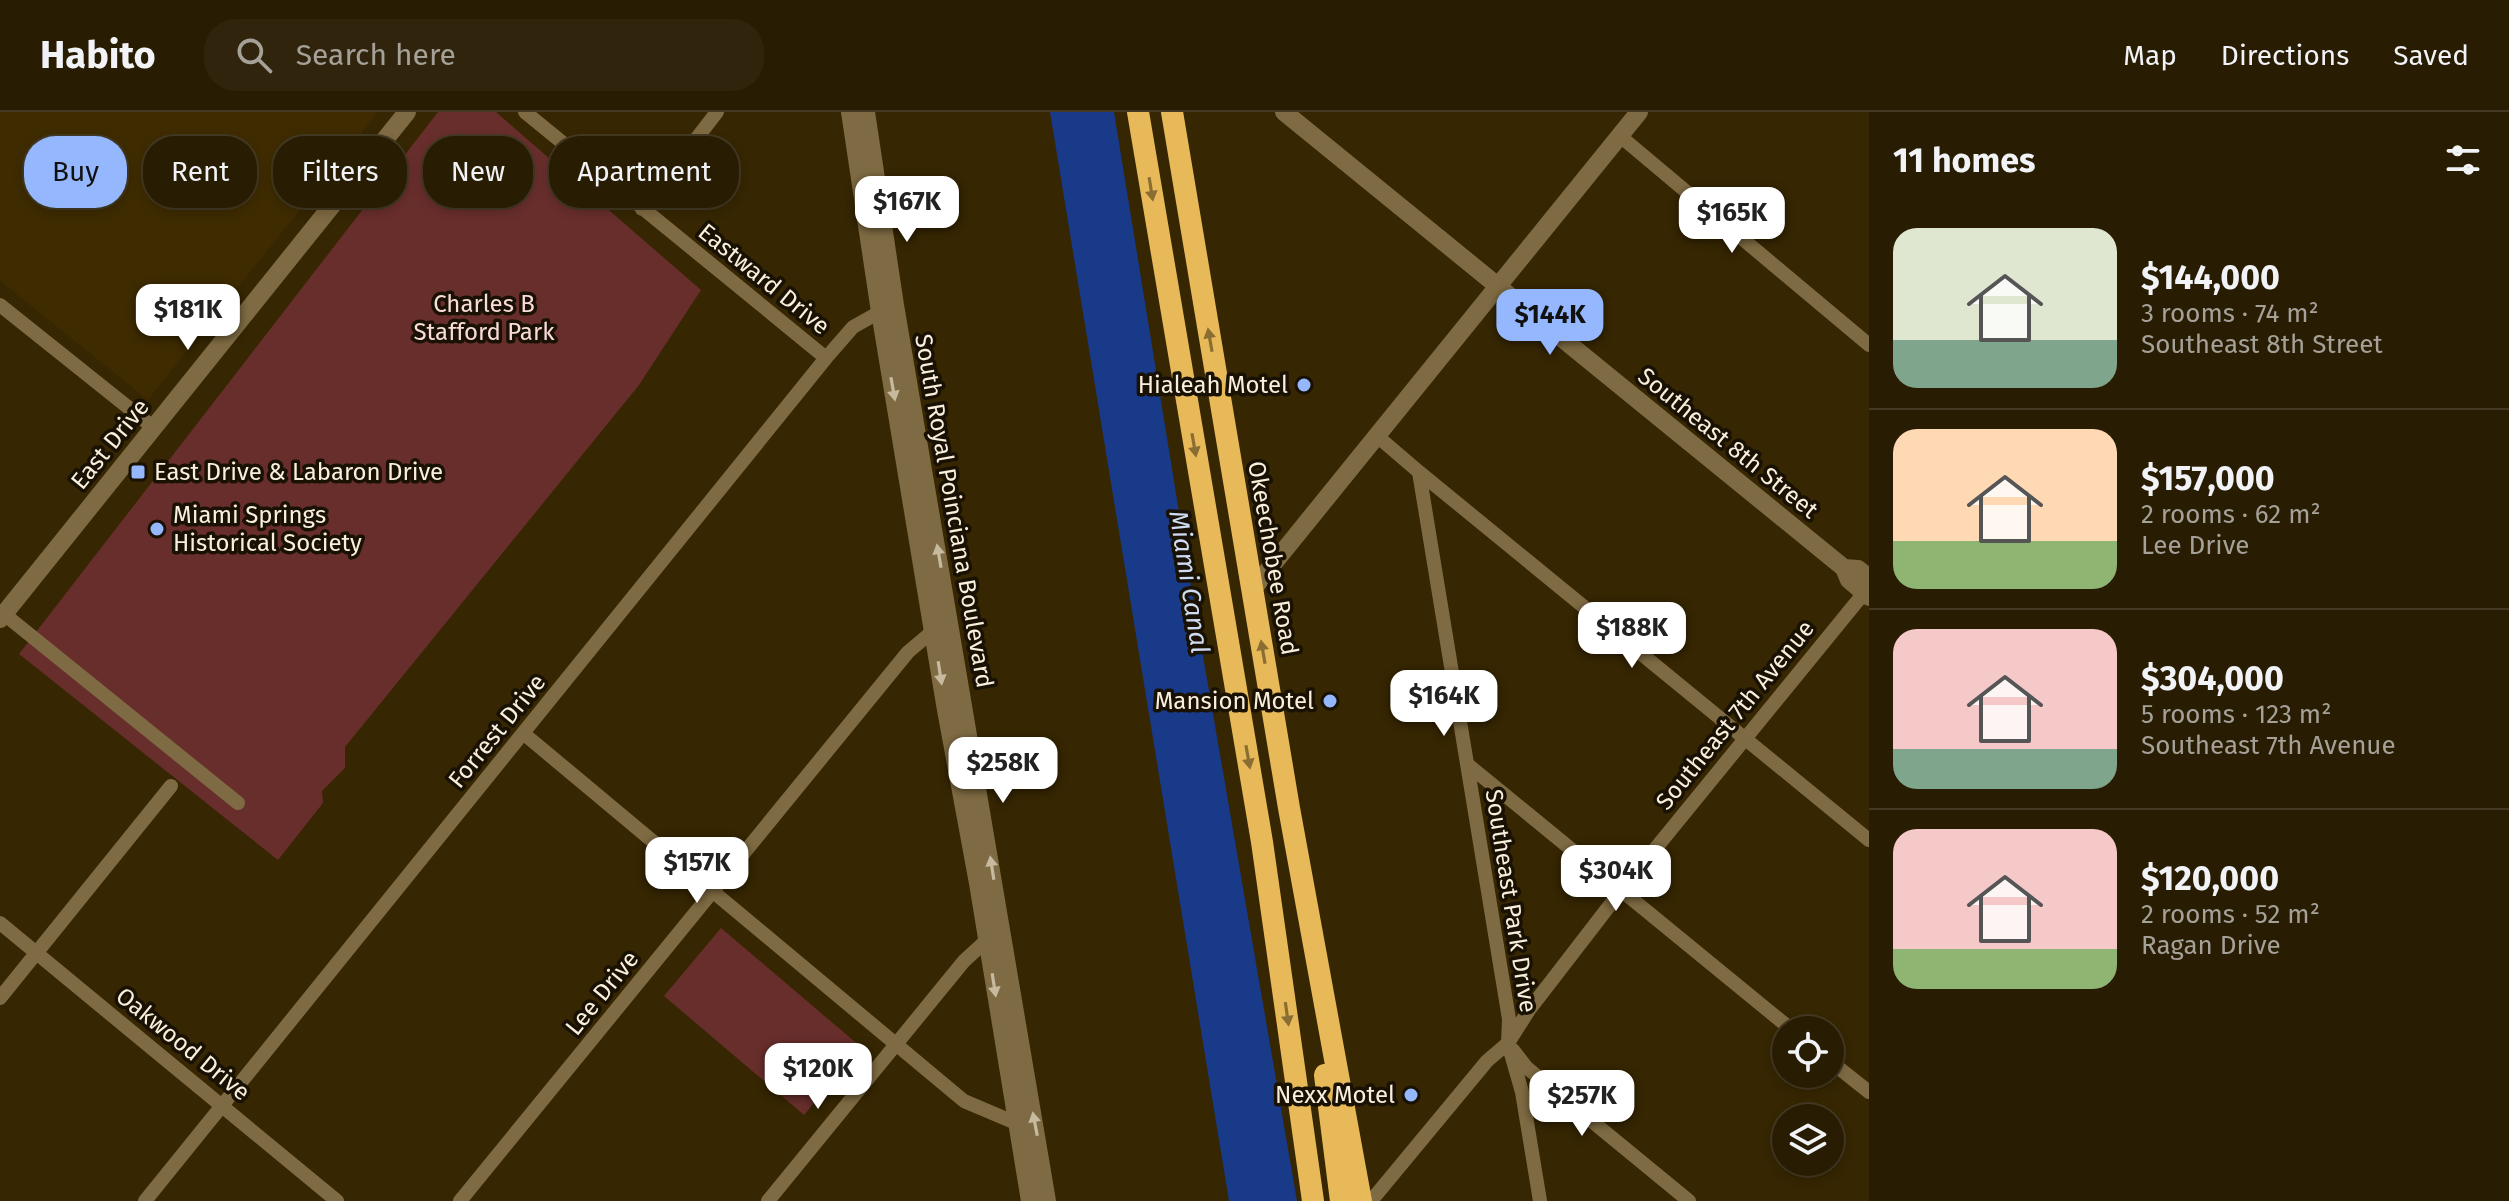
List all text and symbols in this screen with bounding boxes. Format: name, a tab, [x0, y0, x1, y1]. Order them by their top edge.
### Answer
search box	[204, 19, 764, 91]
text: Habito	[40, 32, 156, 78]
icon: search	[232, 33, 276, 77]
text: Search here	[296, 37, 456, 73]
text: Map	[2123, 39, 2177, 72]
text: Directions	[2221, 39, 2349, 72]
text: Saved	[2393, 39, 2469, 72]
chip: Buy	[24, 136, 127, 208]
chip: Rent	[143, 136, 257, 208]
chip: Filters	[273, 136, 407, 208]
chip: New	[423, 136, 533, 208]
chip: Apartment	[549, 136, 739, 208]
icon: filters	[2441, 138, 2485, 182]
text: 11 homes	[1893, 140, 2035, 181]
pin: $167K	[851, 176, 963, 244]
one-way arrow	[1145, 177, 1157, 202]
text: $167K	[873, 186, 941, 217]
pin: $165K	[1676, 187, 1788, 255]
text: $165K	[1697, 197, 1767, 228]
street label: Eastward Drive	[693, 218, 835, 340]
text: $144,000	[2141, 257, 2280, 298]
icon: home	[1957, 260, 2053, 356]
pin: $181K	[132, 284, 244, 352]
pin: $144K	[1494, 289, 1606, 357]
park label: Charles B Stafford Park	[414, 290, 555, 346]
text: $181K	[154, 294, 222, 325]
text: 3 rooms · 74 m²	[2141, 298, 2319, 329]
text: $144K	[1514, 299, 1586, 330]
one-way arrow	[1204, 327, 1216, 352]
text: Southeast 8th Street	[2141, 329, 2383, 360]
street label: South Royal Poinciana Boulevard	[909, 332, 999, 690]
street label: Southeast 8th Street	[1632, 362, 1824, 524]
place label: Hialeah Motel	[1138, 371, 1288, 399]
marker: Hialeah Motel	[1295, 376, 1313, 394]
one-way arrow	[888, 377, 900, 402]
street label: East Drive	[65, 393, 155, 495]
one-way arrow	[1188, 433, 1200, 458]
place label: East Drive & Labaron Drive	[154, 458, 443, 486]
text: $157,000	[2141, 458, 2275, 499]
street label: Okeechobee Road	[1242, 459, 1304, 657]
icon: home	[1957, 461, 2053, 557]
marker: East Drive & Labaron Drive	[129, 463, 147, 481]
text: 2 rooms · 62 m²	[2141, 499, 2321, 530]
place label: Miami Springs Historical Society	[173, 501, 362, 557]
water label: Miami Canal	[1162, 508, 1216, 656]
marker: Miami Springs Historical Society	[148, 520, 166, 538]
text: Lee Drive	[2141, 530, 2250, 561]
one-way arrow	[932, 543, 944, 568]
pin: $188K	[1576, 602, 1688, 670]
text: $188K	[1596, 612, 1668, 643]
street label: Southeast 7th Avenue	[1650, 615, 1820, 815]
one-way arrow	[1256, 639, 1269, 664]
text: $304,000	[2141, 658, 2284, 699]
one-way arrow	[934, 661, 947, 686]
icon: home	[1957, 661, 2053, 757]
street label: Forrest Drive	[443, 668, 551, 794]
pin: $164K	[1388, 670, 1500, 738]
text: $164K	[1408, 680, 1480, 711]
place label: Mansion Motel	[1155, 687, 1314, 715]
marker: Mansion Motel	[1321, 692, 1339, 710]
text: 5 rooms · 123 m²	[2141, 699, 2331, 730]
text: Southeast 7th Avenue	[2141, 730, 2396, 761]
pin: $258K	[947, 737, 1059, 805]
one-way arrow	[1242, 745, 1254, 770]
text: $258K	[967, 747, 1039, 778]
street label: Southeast Park Drive	[1480, 787, 1542, 1015]
pin: $157K	[641, 837, 753, 905]
pin: $304K	[1560, 845, 1672, 913]
text: $157K	[663, 847, 731, 878]
one-way arrow	[985, 855, 998, 880]
text: $304K	[1579, 855, 1653, 886]
text: $120,000	[2141, 858, 2279, 899]
icon: home	[1957, 861, 2053, 957]
text: 2 rooms · 52 m²	[2141, 899, 2320, 930]
text: Ragan Drive	[2141, 930, 2281, 961]
street label: Lee Drive	[560, 945, 644, 1041]
one-way arrow	[988, 973, 1001, 998]
street label: Oakwood Drive	[110, 982, 256, 1106]
one-way arrow	[1281, 1002, 1294, 1027]
map controls	[1772, 1016, 1844, 1176]
button: locate	[1772, 1016, 1844, 1088]
pin: $120K	[762, 1043, 874, 1111]
text: $120K	[783, 1053, 853, 1084]
pin: $257K	[1526, 1070, 1638, 1138]
text: $257K	[1547, 1080, 1617, 1111]
place label: Nexx Motel	[1275, 1081, 1395, 1109]
marker: Nexx Motel	[1402, 1086, 1420, 1104]
button: layers	[1772, 1104, 1844, 1176]
one-way arrow	[1028, 1111, 1040, 1136]

